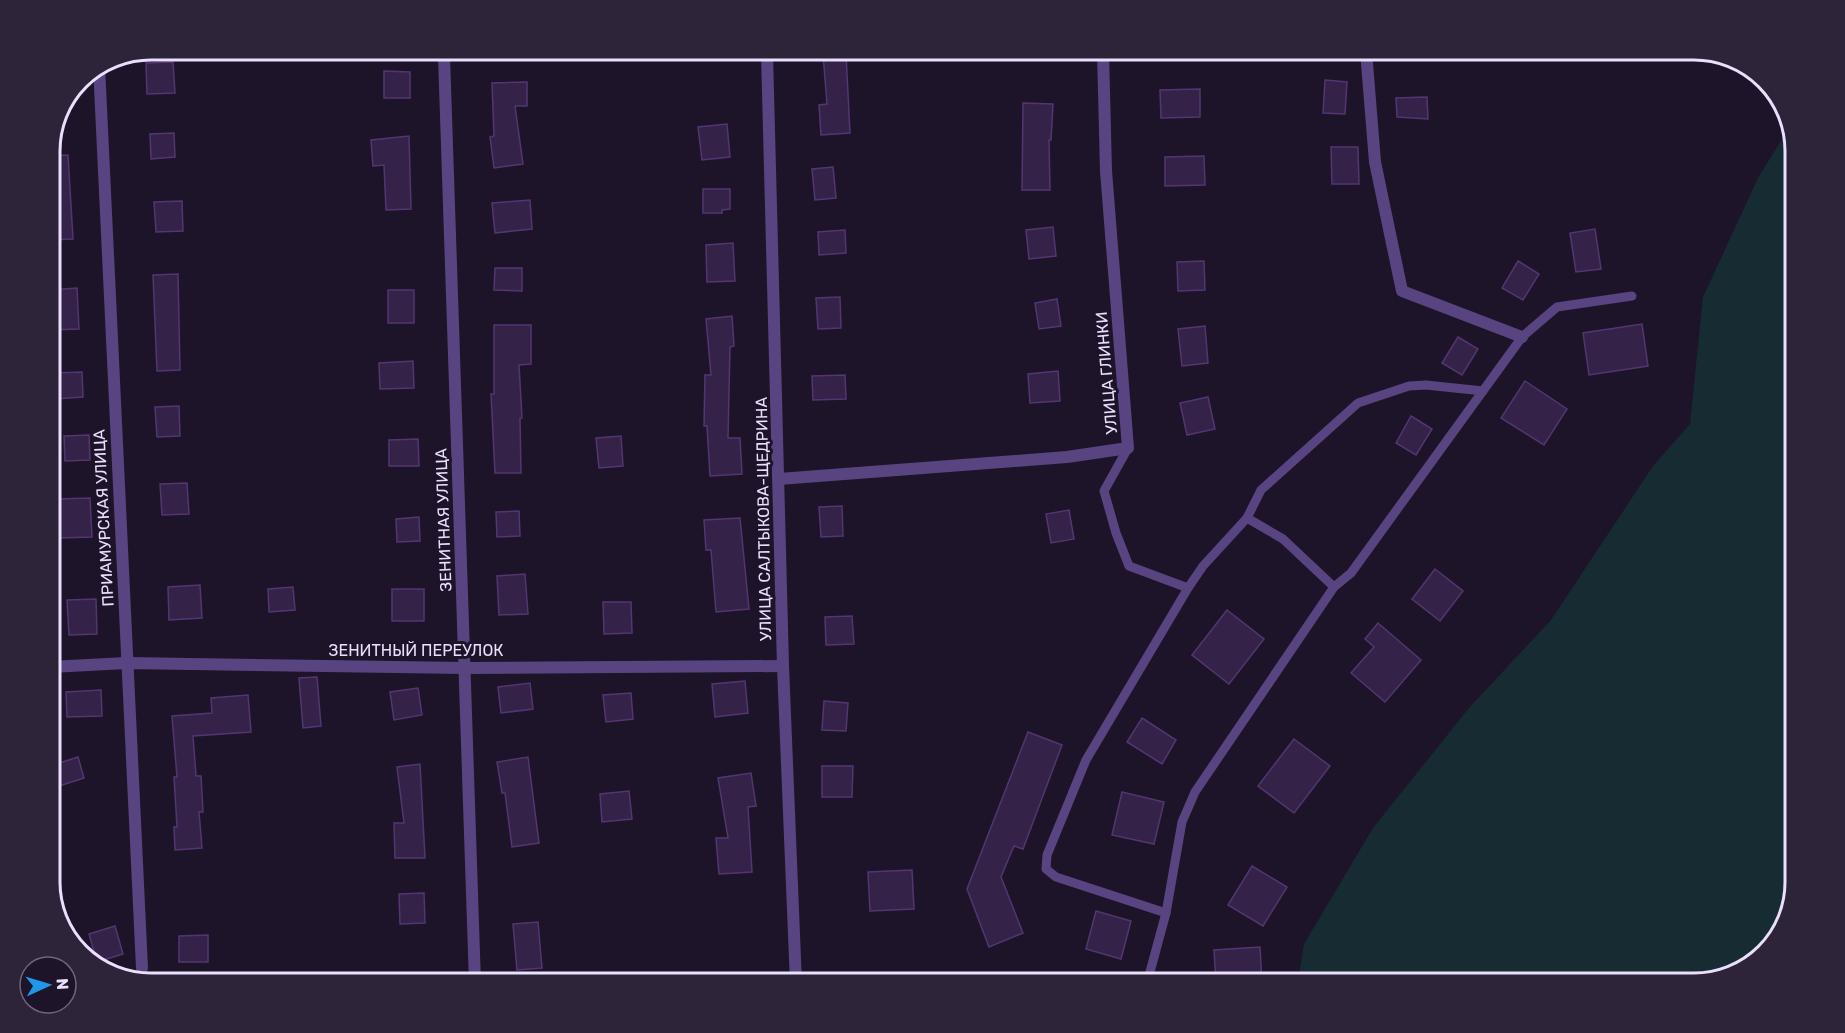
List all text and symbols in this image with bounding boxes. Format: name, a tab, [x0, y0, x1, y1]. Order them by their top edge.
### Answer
street label: УЛИЦА ГЛИНКИ	[1092, 311, 1121, 435]
street label: УЛИЦА САЛТЫКОВА-ЩЕДРИНА	[752, 397, 775, 641]
street label: ПРИАМУРСКАЯ УЛИЦА	[89, 429, 118, 607]
street label: ЗЕНИТНАЯ УЛИЦА	[431, 448, 455, 592]
street label: ЗЕНИТНЫЙ ПЕРЕУЛОК	[329, 641, 503, 660]
north arrow	[18, 955, 78, 1015]
text: N	[53, 978, 72, 990]

